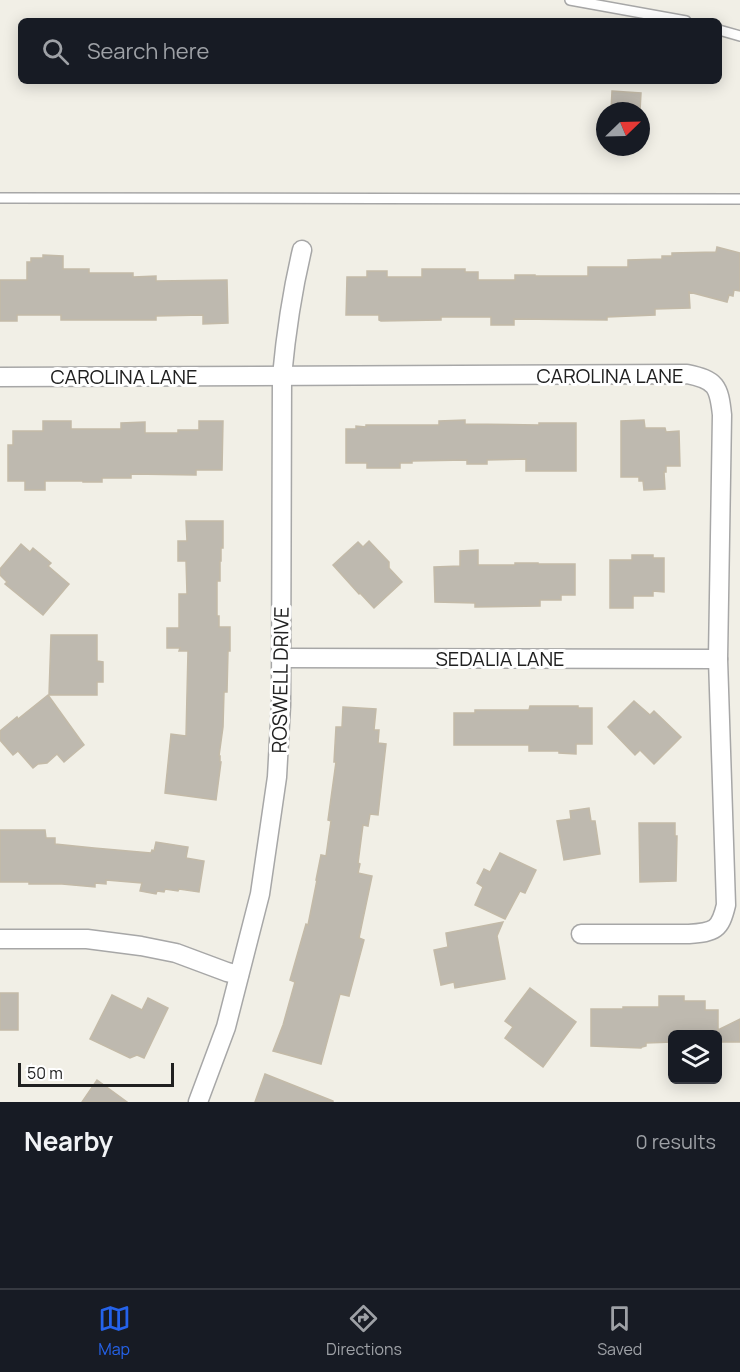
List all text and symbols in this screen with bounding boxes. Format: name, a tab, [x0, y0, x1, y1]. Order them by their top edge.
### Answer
search box	[18, 18, 722, 84]
icon: search	[39, 35, 72, 68]
text: Search here	[87, 36, 209, 66]
north arrow	[596, 102, 650, 156]
street label: CAROLINA LANE	[537, 362, 683, 389]
street label: CAROLINA LANE	[51, 363, 197, 390]
street label: ROSWELL DRIVE	[265, 606, 295, 754]
street label: SEDALIA LANE	[436, 645, 564, 672]
map controls	[668, 1030, 722, 1084]
button: layers	[668, 1030, 722, 1084]
scale bar	[18, 1060, 174, 1088]
text: 50 m	[27, 1062, 63, 1084]
text: Nearby	[24, 1123, 113, 1159]
text: 0 results	[636, 1128, 716, 1155]
tab: Map	[98, 1302, 131, 1360]
tab: Directions	[326, 1302, 402, 1360]
tab: Saved	[597, 1302, 642, 1360]

